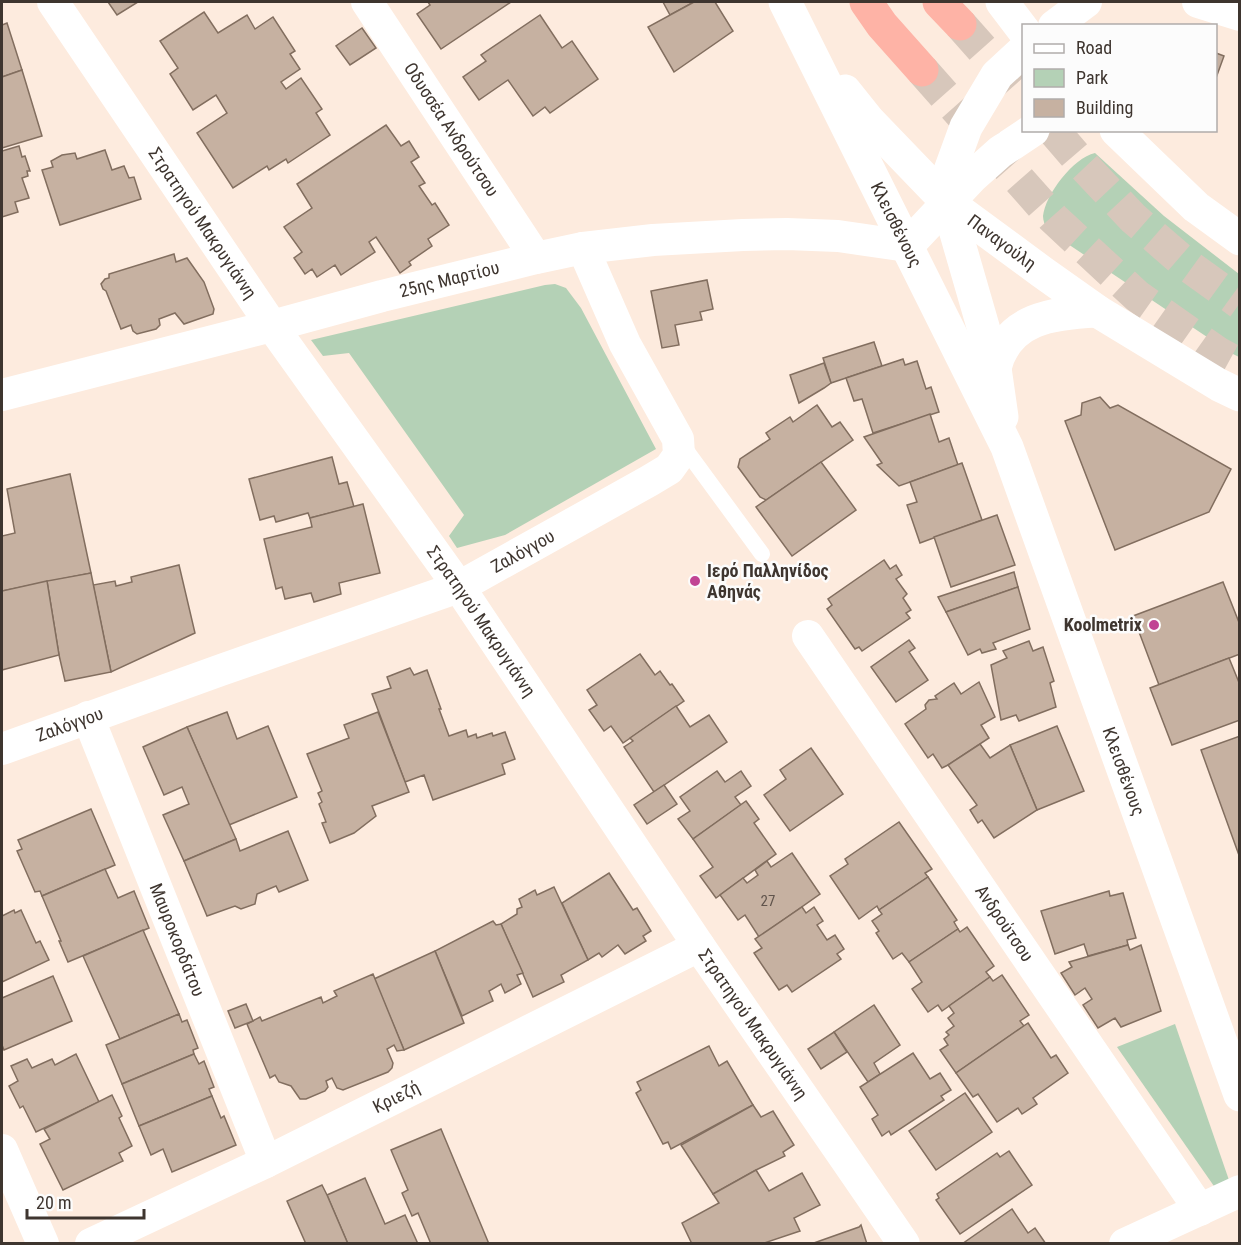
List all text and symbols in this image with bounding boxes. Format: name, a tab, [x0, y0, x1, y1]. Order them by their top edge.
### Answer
legend	[1022, 24, 1217, 132]
text: Road	[1076, 37, 1112, 58]
street label: Οδυσσέα Ανδρούτσου	[400, 59, 503, 200]
text: Park	[1076, 67, 1108, 88]
text: Building	[1076, 97, 1133, 118]
street label: Στρατηγού Μακρυγιάννη	[144, 143, 261, 302]
street label: Κλεισθένους	[867, 178, 927, 271]
street label: Παναγούλη	[964, 210, 1041, 274]
street label: 25ης Μαρτίου	[397, 256, 501, 301]
street label: Ζαλόγγου	[487, 525, 558, 577]
street label: Στρατηγού Μακρυγιάννη	[423, 541, 540, 700]
place label: Ιερό Παλληνίδος Αθηνάς	[707, 560, 829, 602]
marker: Ιερό Παλληνίδος Αθηνάς	[688, 574, 702, 588]
place label: Koolmetrix	[1064, 614, 1142, 635]
marker: Koolmetrix	[1147, 618, 1161, 632]
street label: Ζαλόγγου	[33, 702, 106, 746]
street label: Κλεισθένους	[1099, 724, 1150, 818]
street label: Μαυροκορδάτου	[146, 880, 210, 999]
street label: Ανδρούτσου	[971, 881, 1038, 965]
house number: 27	[761, 892, 775, 910]
street label: Στρατηγού Μακρυγιάννη	[694, 945, 812, 1103]
street label: Κριεζή	[369, 1076, 423, 1117]
scale bar	[27, 1182, 144, 1220]
text: 20 m	[36, 1192, 71, 1213]

